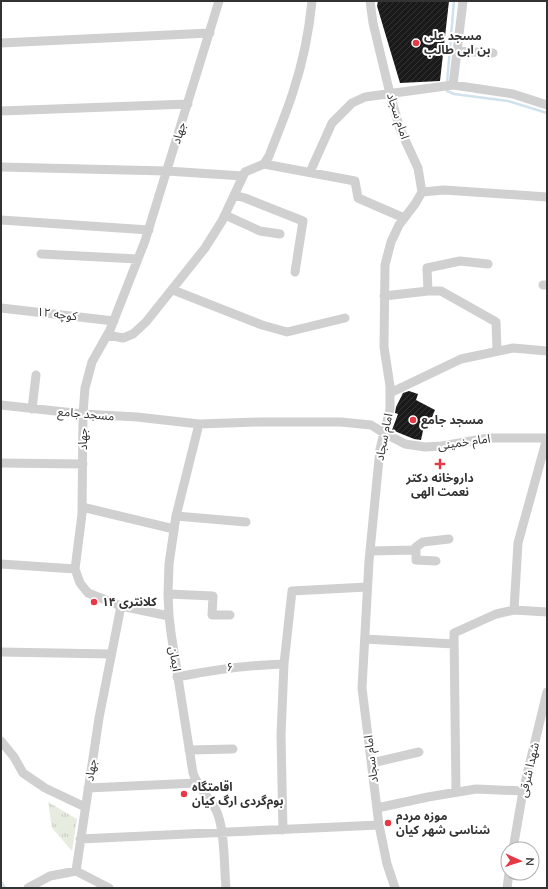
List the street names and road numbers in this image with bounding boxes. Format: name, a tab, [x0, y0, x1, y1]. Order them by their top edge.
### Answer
street label: امام سجاد	[382, 91, 413, 142]
street label: جهاد	[168, 120, 189, 146]
street label: کوچه ۱۲	[36, 304, 79, 325]
street label: مسجد جامع	[57, 404, 115, 425]
street label: امام سجاد	[372, 412, 397, 462]
street label: جهاد	[75, 428, 90, 450]
street label: امام خمینی	[437, 430, 492, 455]
street label: ایمان	[166, 645, 185, 673]
street label: ۶	[226, 659, 234, 674]
street label: امام سجاد	[360, 734, 383, 784]
street label: شهدا شرقی	[515, 741, 542, 799]
street label: جهاد	[81, 758, 100, 782]

